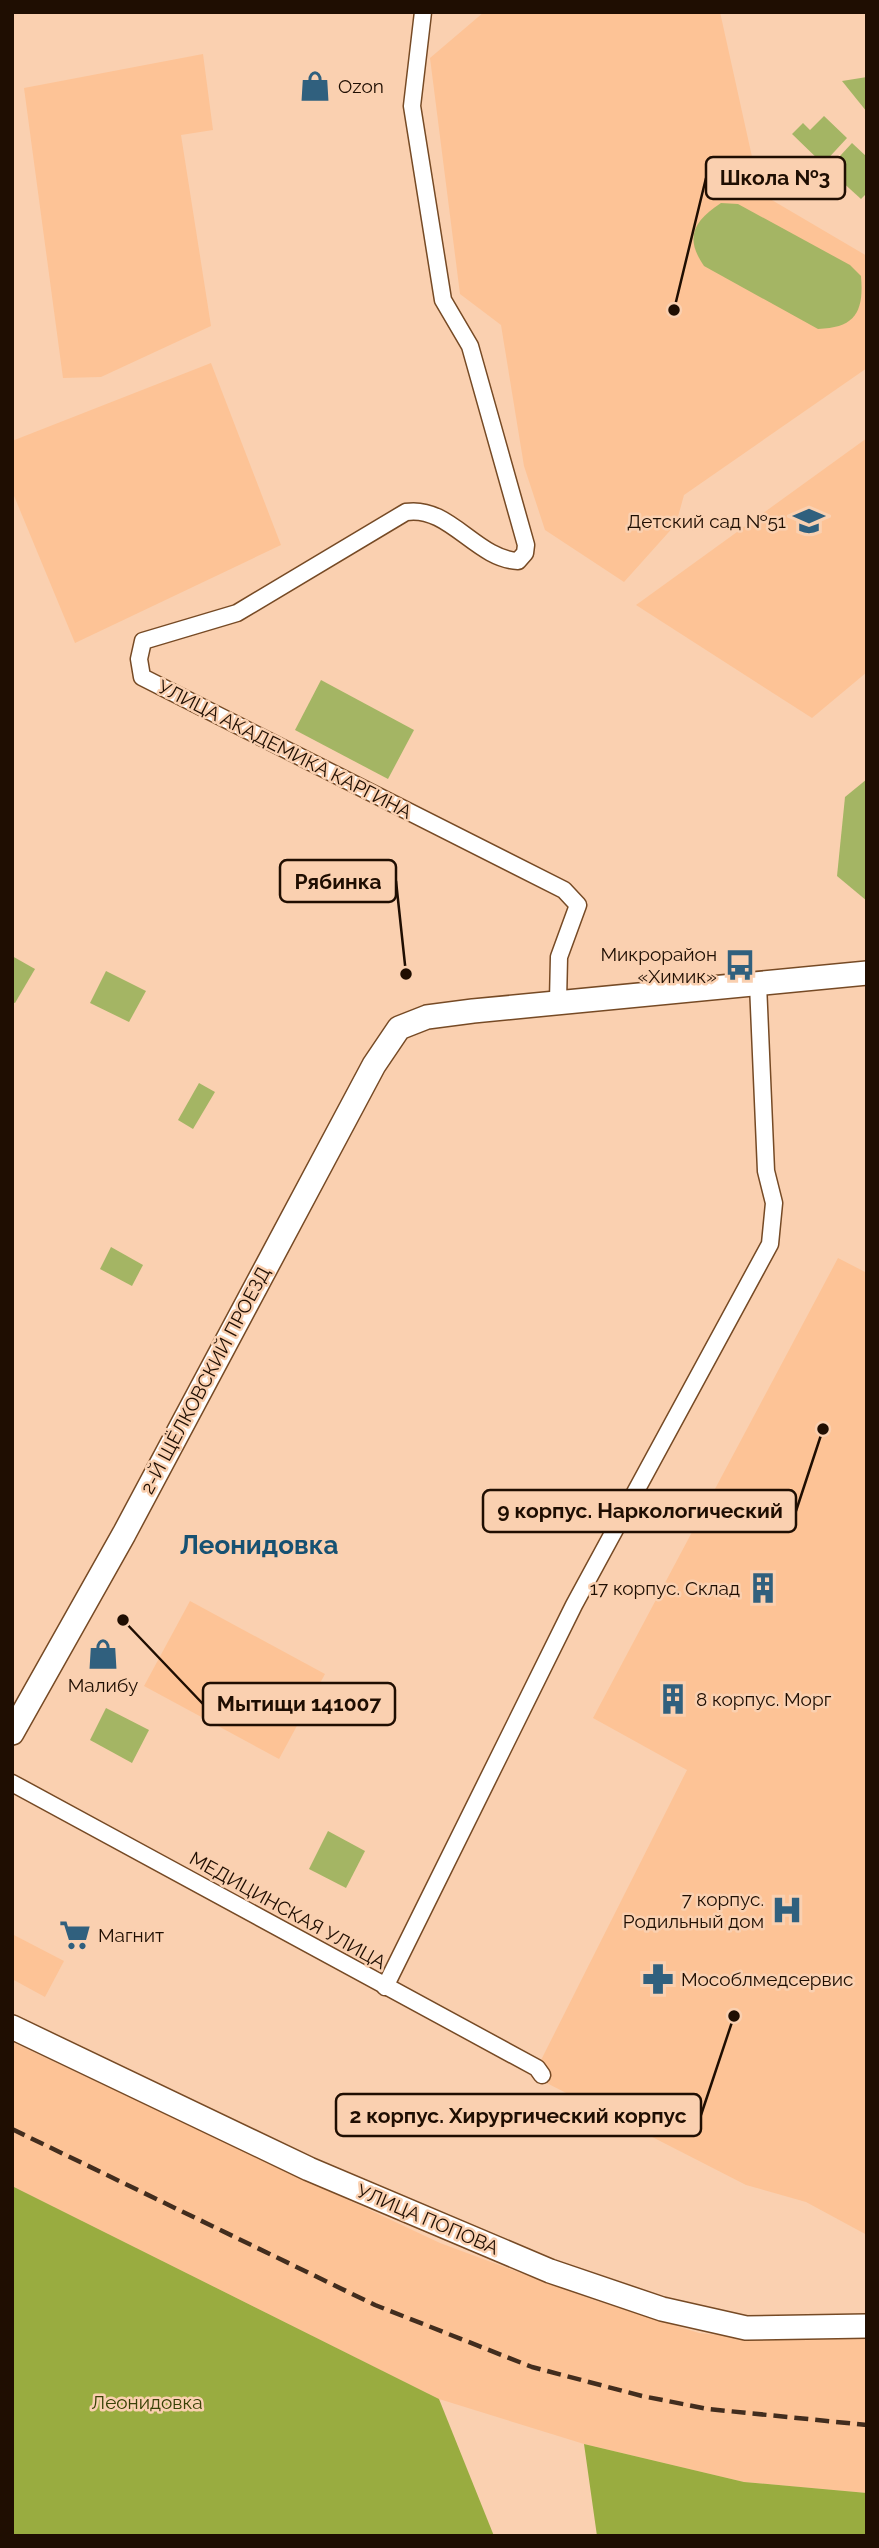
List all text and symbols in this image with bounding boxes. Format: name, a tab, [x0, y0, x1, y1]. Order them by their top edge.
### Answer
shop icon: Ozon	[298, 69, 332, 103]
place label: Ozon	[338, 75, 384, 97]
callout: Школа №3	[706, 157, 845, 199]
text: Школа №3	[720, 165, 830, 190]
school or university icon: Детский сад №51	[792, 504, 826, 538]
place label: Детский сад №51	[627, 510, 786, 532]
street label: УЛИЦА АКАДЕМИКА КАРГИНА	[154, 675, 416, 823]
callout: Рябинка	[280, 860, 396, 902]
text: Рябинка	[294, 869, 382, 894]
place label: Микрорайон «Химик»	[600, 943, 717, 987]
bus stop icon: Микрорайон «Химик»	[723, 948, 757, 982]
street label: 2-Й ЩЁЛКОВСКИЙ ПРОЕЗД	[136, 1263, 274, 1497]
callout: 9 корпус. Наркологический	[483, 1490, 796, 1532]
text: 9 корпус. Наркологический	[497, 1498, 783, 1523]
district label: Леонидовка	[180, 1530, 338, 1560]
building icon: 17 корпус. Склад	[746, 1571, 780, 1605]
place label: 17 корпус. Склад	[590, 1577, 740, 1599]
shop icon: Малибу	[86, 1637, 120, 1671]
place label: Малибу	[68, 1674, 138, 1696]
building icon: 8 корпус. Морг	[656, 1682, 690, 1716]
callout: Мытищи 141007	[203, 1683, 395, 1725]
place label: 8 корпус. Морг	[696, 1688, 832, 1710]
text: Мытищи 141007	[217, 1691, 381, 1716]
street label: МЕДИЦИНСКАЯ УЛИЦА	[186, 1847, 390, 1973]
place label: 7 корпус. Родильный дом	[623, 1888, 764, 1932]
hospital icon: 7 корпус. Родильный дом	[770, 1893, 804, 1927]
supermarket icon: Магнит	[58, 1918, 92, 1952]
place label: Магнит	[98, 1924, 164, 1946]
pharmacy icon: Мособлмедсервис	[641, 1962, 675, 1996]
place label: Мособлмедсервис	[681, 1968, 853, 1990]
callout: 2 корпус. Хирургический корпус	[336, 2094, 701, 2136]
text: 2 корпус. Хирургический корпус	[349, 2103, 687, 2128]
street label: УЛИЦА ПОПОВА	[354, 2179, 502, 2259]
park label: Леонидовка	[91, 2391, 203, 2413]

